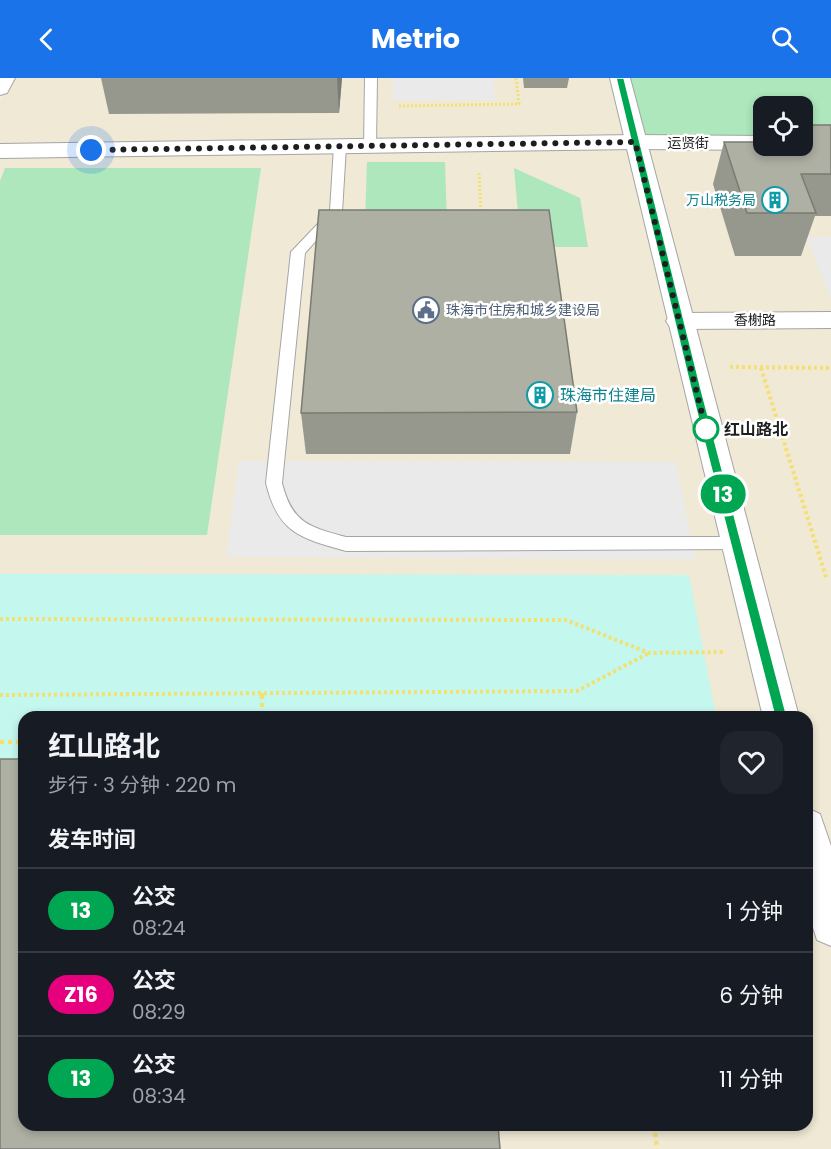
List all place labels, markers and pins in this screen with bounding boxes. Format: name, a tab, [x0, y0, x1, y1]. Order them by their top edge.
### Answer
building icon: 万山税务局	[760, 185, 790, 215]
place label: 万山税务局	[686, 190, 756, 210]
public building icon: 珠海市住房和城乡建设局	[411, 295, 441, 325]
place label: 珠海市住房和城乡建设局	[446, 300, 600, 320]
building icon: 珠海市住建局	[525, 380, 555, 410]
place label: 珠海市住建局	[560, 384, 656, 407]
marker: 红山路北	[693, 416, 719, 442]
place label: 红山路北	[724, 418, 788, 441]

